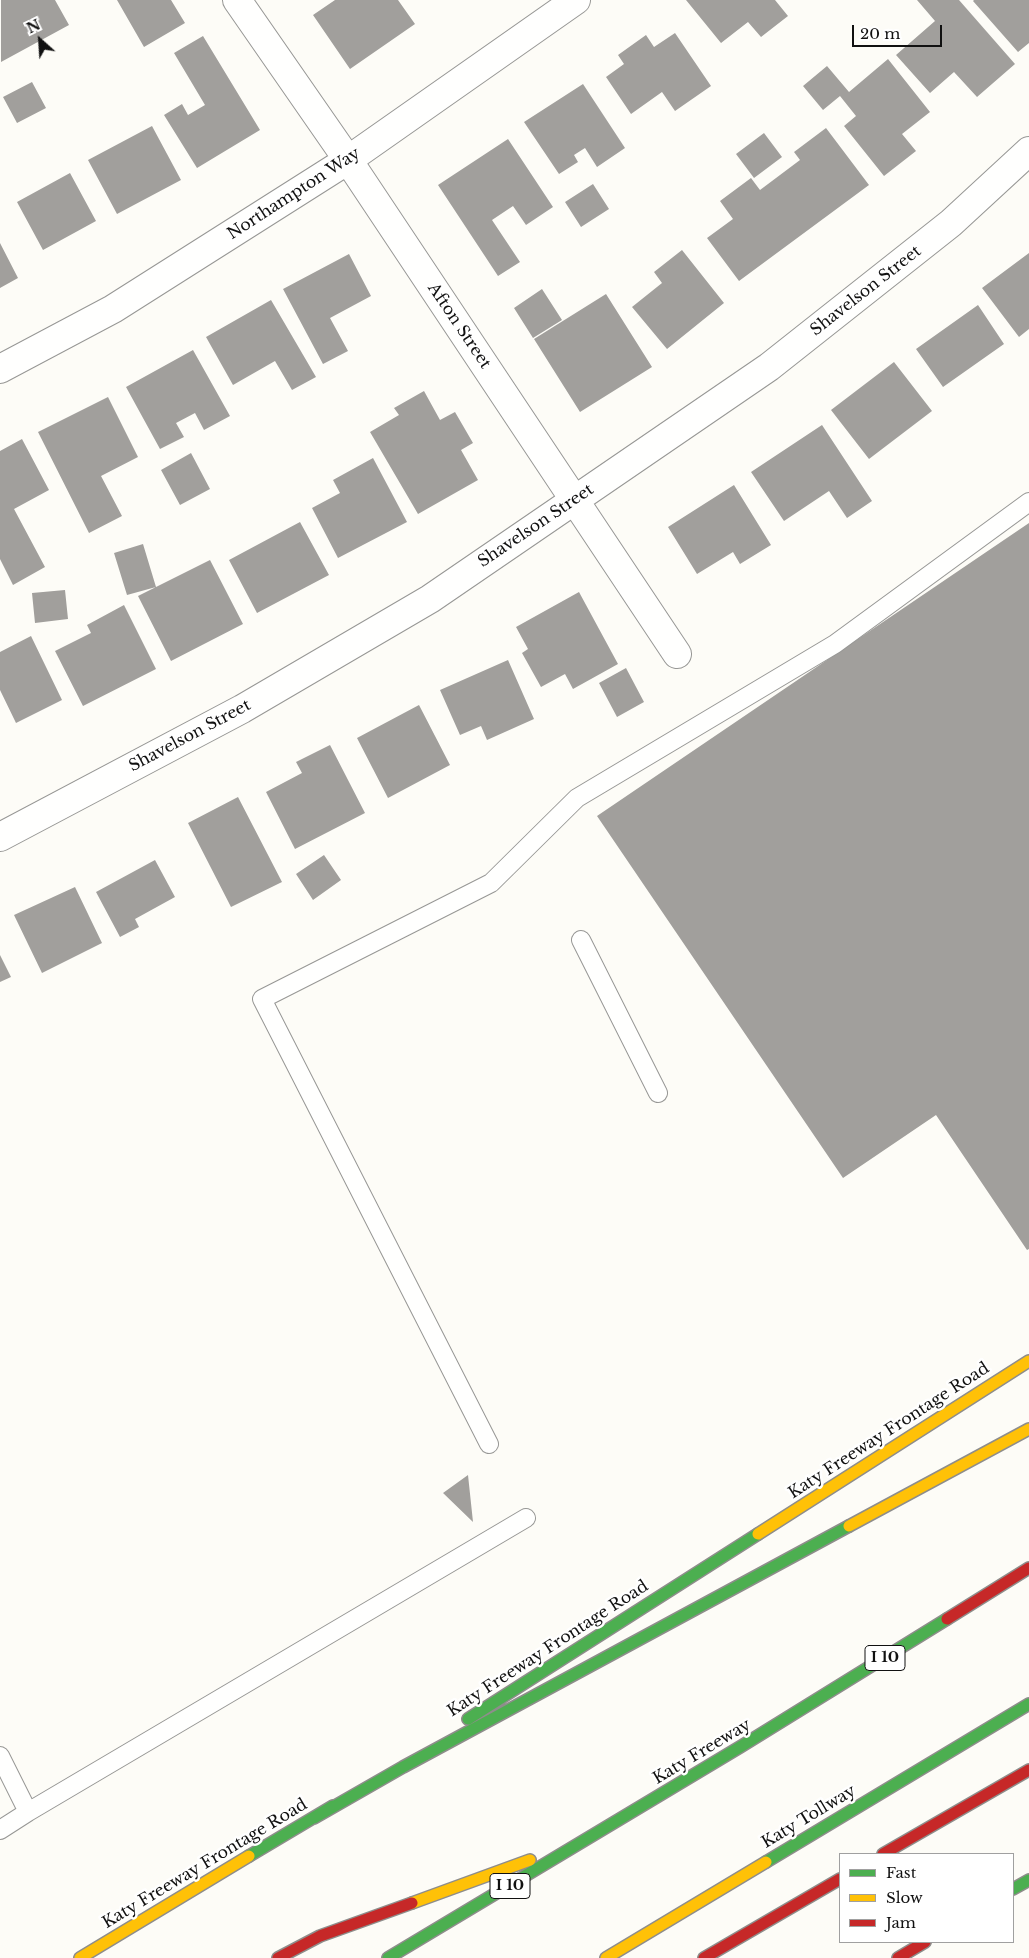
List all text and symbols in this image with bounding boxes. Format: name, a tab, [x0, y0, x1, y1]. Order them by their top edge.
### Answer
north arrow	[15, 15, 65, 65]
scale bar	[854, 15, 944, 47]
text: N	[24, 16, 43, 37]
text: 20 m	[860, 24, 900, 43]
street label: Northampton Way	[224, 144, 364, 244]
street label: Shavelson Street	[807, 242, 925, 340]
street label: Afton Street	[423, 280, 495, 372]
street label: Shavelson Street	[475, 480, 597, 572]
street label: Shavelson Street	[126, 696, 254, 776]
street label: Katy Freeway Frontage Road	[785, 1359, 993, 1503]
street label: Katy Freeway Frontage Road	[444, 1577, 652, 1721]
road number: I 10	[865, 1646, 905, 1670]
street label: Katy Freeway	[650, 1715, 754, 1789]
street label: Katy Tollway	[759, 1781, 859, 1853]
street label: Katy Freeway Frontage Road	[99, 1795, 311, 1933]
legend	[839, 1853, 1014, 1943]
text: Fast	[886, 1863, 916, 1882]
road number: I 10	[490, 1874, 530, 1898]
text: Slow	[886, 1888, 923, 1907]
text: Jam	[886, 1913, 916, 1932]

